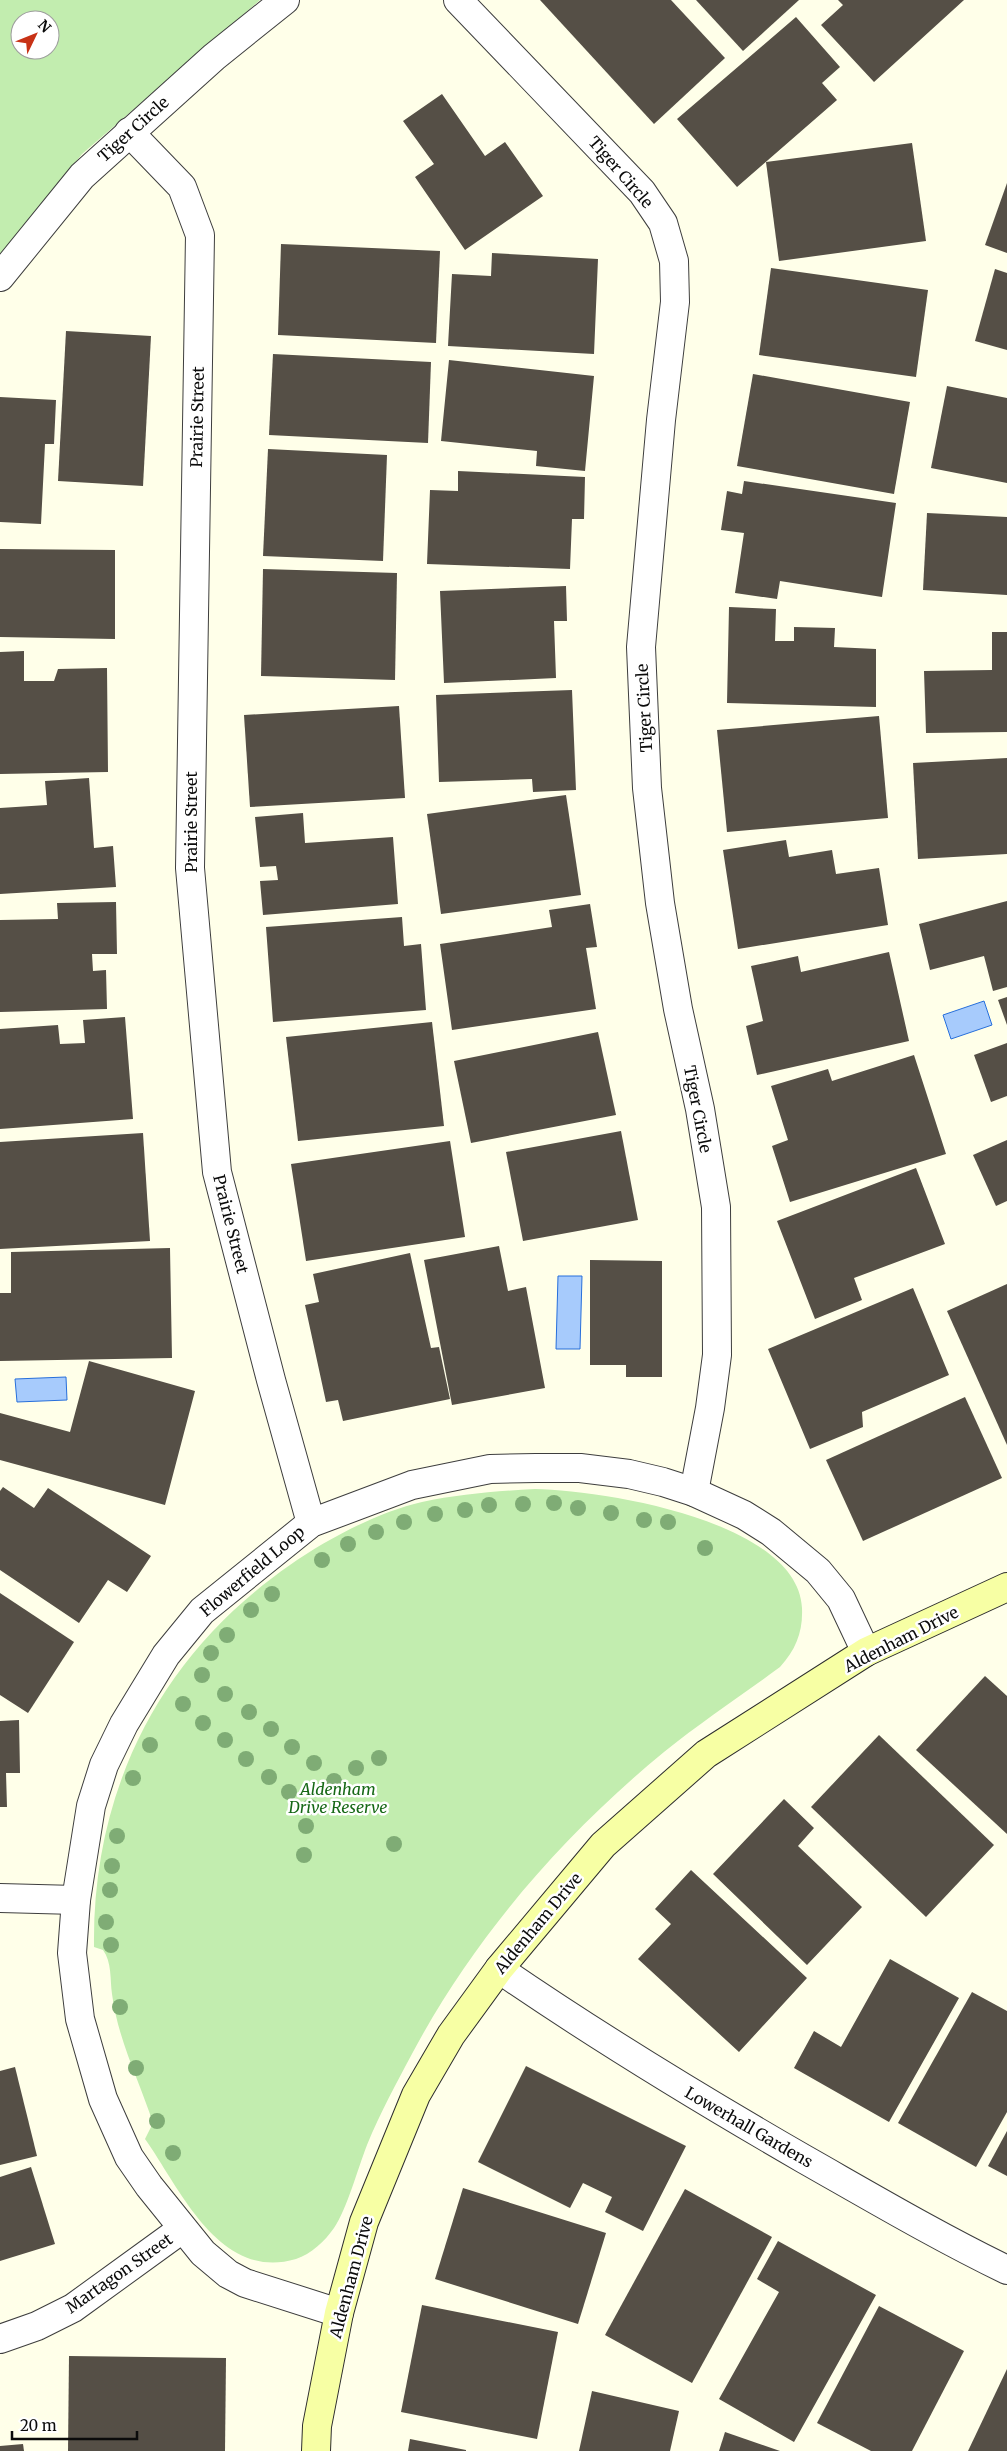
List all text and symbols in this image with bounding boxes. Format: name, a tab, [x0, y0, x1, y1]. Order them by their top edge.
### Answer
north arrow	[10, 10, 60, 60]
text: N	[34, 16, 55, 36]
street label: Tiger Circle	[93, 92, 173, 166]
street label: Tiger Circle	[584, 132, 658, 212]
street label: Prairie Street	[186, 365, 208, 468]
street label: Tiger Circle	[632, 663, 656, 753]
street label: Prairie Street	[181, 771, 201, 873]
street label: Tiger Circle	[680, 1064, 716, 1154]
street label: Prairie Street	[209, 1172, 253, 1276]
street label: Flowerfield Loop	[196, 1521, 308, 1621]
street label: Aldenham Drive	[840, 1602, 961, 1677]
park label: Aldenham Drive Reserve	[288, 1779, 387, 1817]
street label: Aldenham Drive	[489, 1869, 586, 1978]
street label: Lowerhall Gardens	[681, 2082, 817, 2172]
street label: Aldenham Drive	[325, 2214, 377, 2341]
street label: Martagon Street	[62, 2228, 177, 2317]
scale bar	[12, 2408, 138, 2440]
text: 20 m	[20, 2416, 57, 2435]

